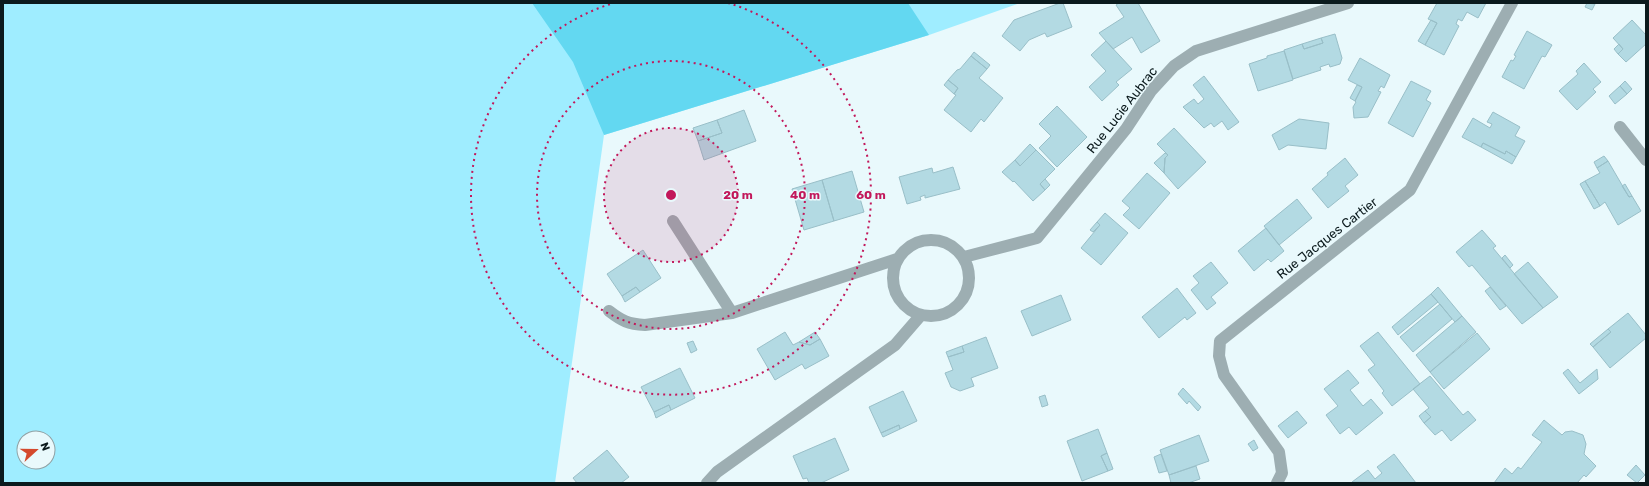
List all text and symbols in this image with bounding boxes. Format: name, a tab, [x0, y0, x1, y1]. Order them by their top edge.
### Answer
street label: Rue Lucie Aubrac	[1084, 64, 1160, 156]
centre of rings	[664, 188, 678, 202]
text: 20 m	[723, 188, 753, 202]
text: 40 m	[790, 188, 820, 202]
text: 60 m	[856, 188, 886, 202]
street label: Rue Jacques Cartier	[1274, 194, 1380, 282]
north arrow	[16, 430, 56, 470]
text: N	[37, 441, 52, 453]

